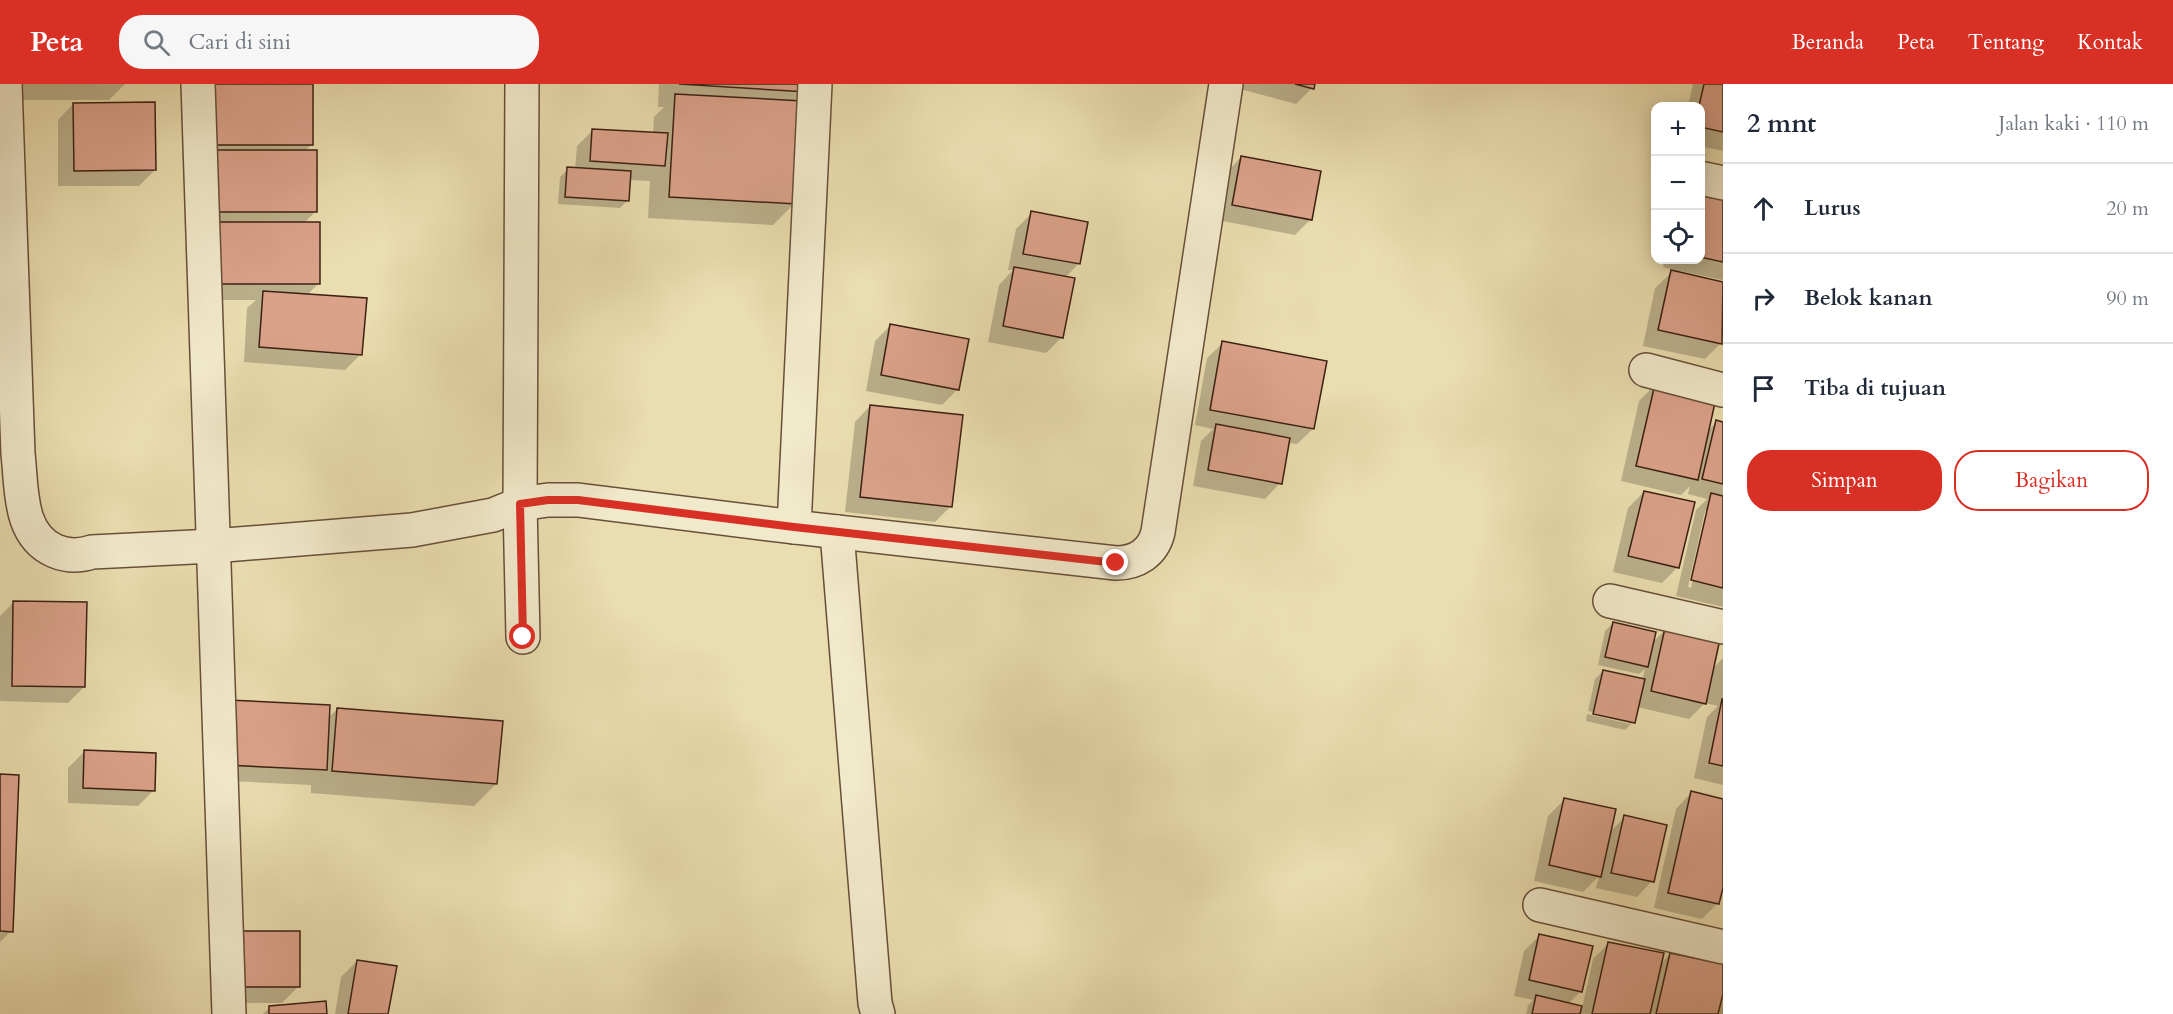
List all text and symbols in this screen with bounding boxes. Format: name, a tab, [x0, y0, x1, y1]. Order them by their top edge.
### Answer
search box	[119, 15, 539, 69]
text: Peta	[30, 23, 83, 61]
icon: search	[140, 26, 173, 59]
text: Cari di sini	[188, 27, 291, 57]
text: Beranda	[1791, 28, 1864, 57]
text: Peta	[1897, 28, 1935, 57]
text: Tentang	[1968, 28, 2044, 57]
text: Kontak	[2077, 28, 2143, 57]
map controls	[1651, 102, 1705, 264]
button: +	[1651, 102, 1705, 156]
text: 2 mnt	[1747, 106, 1816, 141]
text: Jalan kaki · 110 m	[1999, 110, 2149, 137]
button: −	[1651, 156, 1705, 210]
icon: ahead	[1747, 192, 1780, 225]
text: Lurus	[1804, 193, 1861, 223]
text: 20 m	[2106, 195, 2149, 222]
button: locate	[1651, 210, 1705, 264]
icon: right	[1747, 282, 1780, 315]
text: Belok kanan	[1804, 283, 1933, 313]
text: 90 m	[2106, 285, 2149, 312]
icon: arrive	[1747, 372, 1780, 405]
text: Tiba di tujuan	[1804, 373, 1946, 403]
button: Simpan	[1747, 450, 1942, 511]
button: Bagikan	[1954, 450, 2149, 511]
route end	[1102, 549, 1128, 575]
route start	[509, 623, 535, 649]

